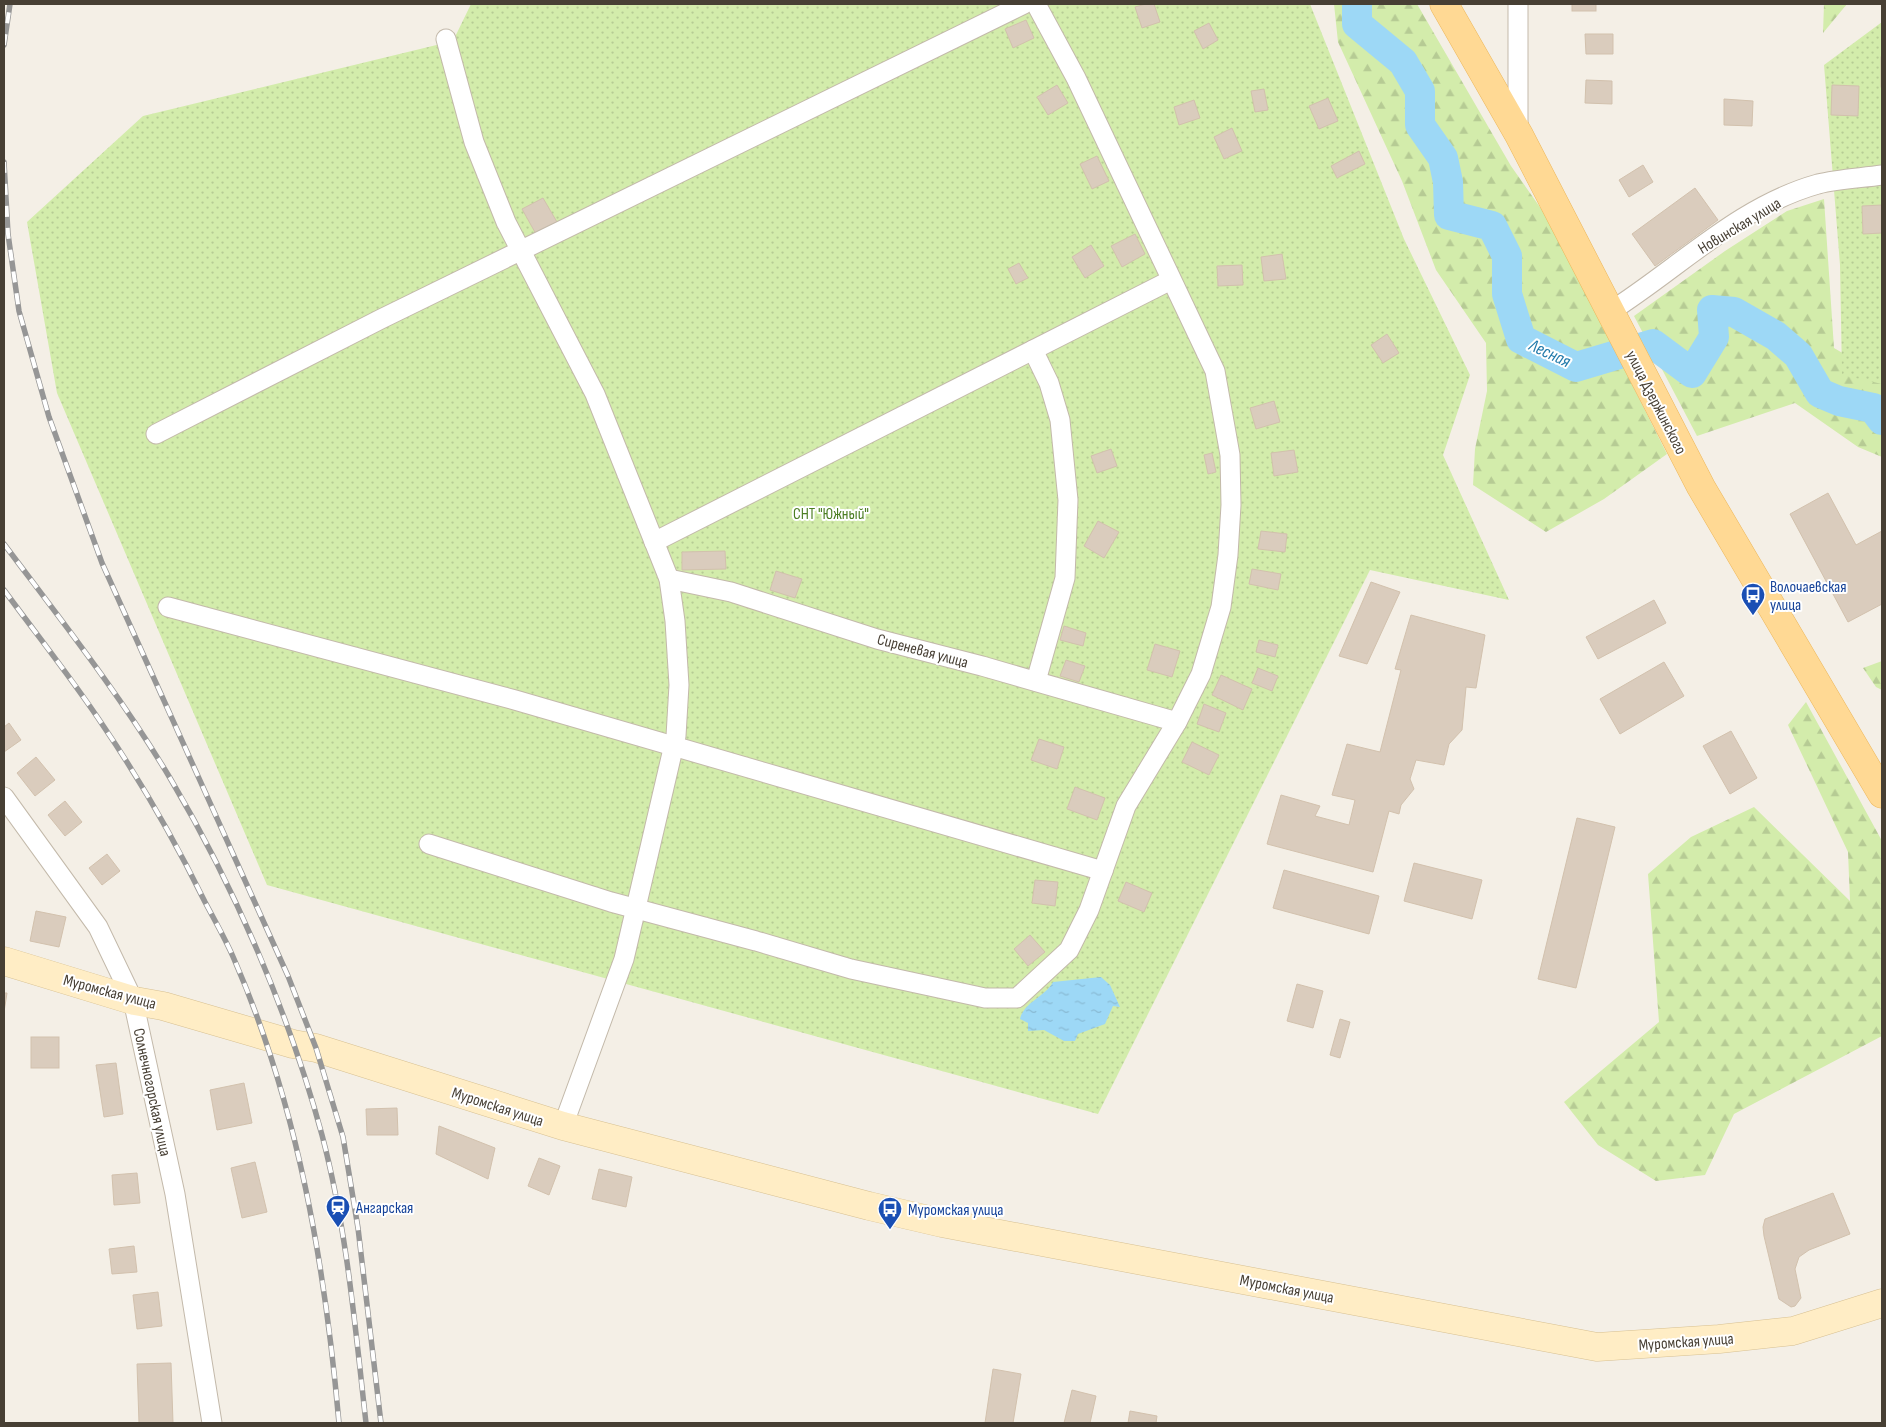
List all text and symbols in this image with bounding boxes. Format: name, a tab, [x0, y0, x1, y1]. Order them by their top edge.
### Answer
street label: Новинская улица	[1695, 194, 1785, 258]
water label: Лесная	[1525, 334, 1574, 372]
street label: улица Дзержинского	[1621, 348, 1690, 458]
park label: СНТ "Южный"	[793, 505, 869, 524]
place label: Волочаевская улица	[1770, 578, 1847, 615]
bus stop icon: Волочаевская улица	[1740, 582, 1766, 616]
street label: Сиреневая улица	[875, 630, 970, 673]
street label: Муромская улица	[61, 971, 158, 1014]
street label: Солнечногорская улица	[129, 1027, 174, 1158]
street label: Муромская улица	[449, 1084, 546, 1131]
station icon: Ангарская	[325, 1194, 351, 1228]
bus stop icon: Муромская улица	[877, 1196, 903, 1230]
place label: Ангарская	[355, 1199, 413, 1218]
place label: Муромская улица	[908, 1201, 1003, 1220]
street label: Муромская улица	[1238, 1271, 1335, 1308]
street label: Муромская улица	[1638, 1330, 1734, 1355]

